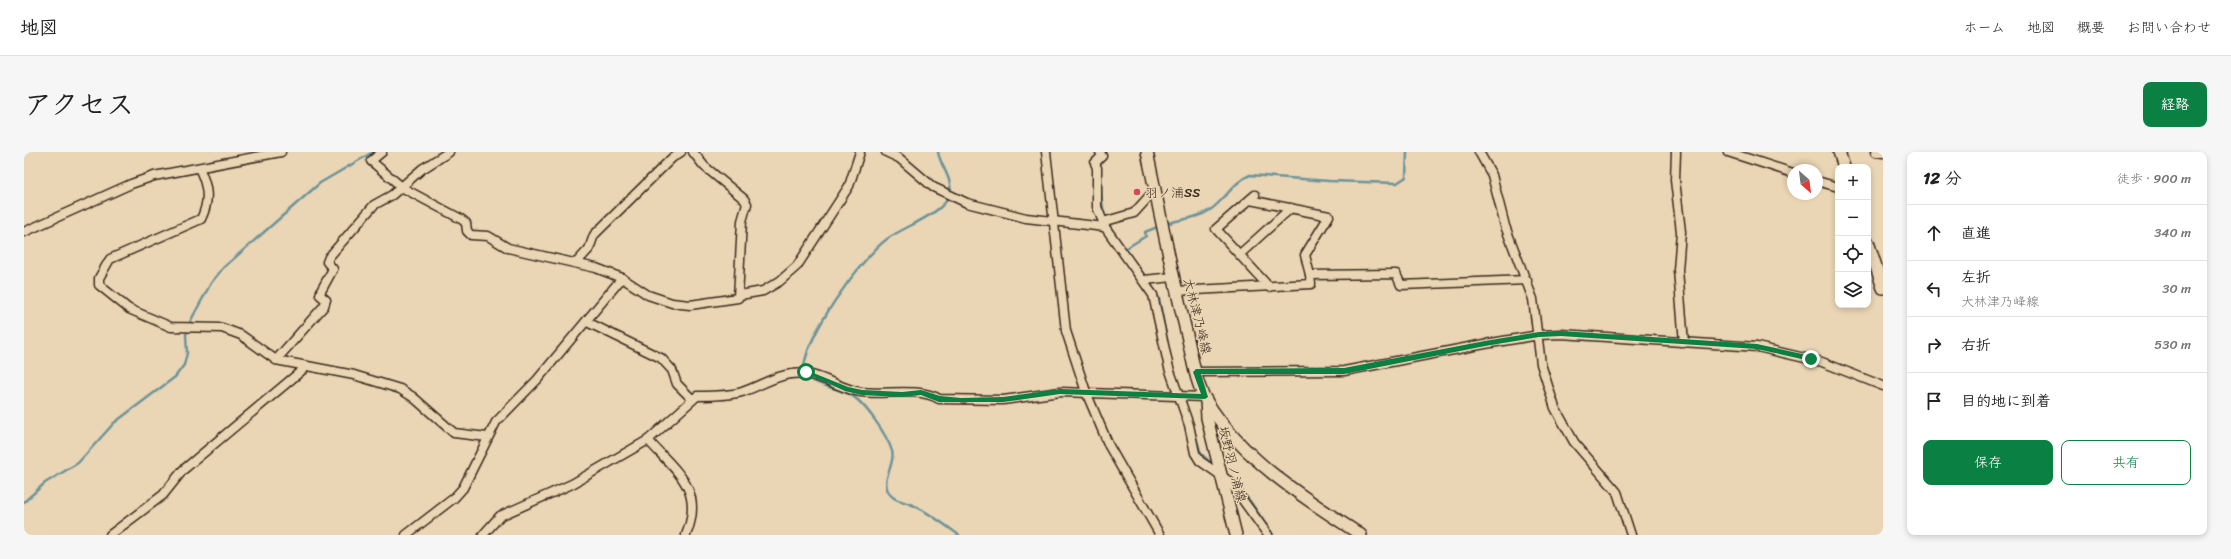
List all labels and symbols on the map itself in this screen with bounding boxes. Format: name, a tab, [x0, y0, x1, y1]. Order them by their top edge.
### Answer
north arrow	[1787, 164, 1823, 200]
place label: 羽ノ浦SS	[1145, 181, 1200, 204]
marker: 羽ノ浦SS	[1132, 187, 1142, 197]
street label: 大林津乃峰線	[1177, 275, 1218, 358]
route end	[1802, 350, 1820, 368]
route start	[797, 363, 815, 381]
street label: 坂野羽ノ浦線	[1212, 423, 1253, 506]

